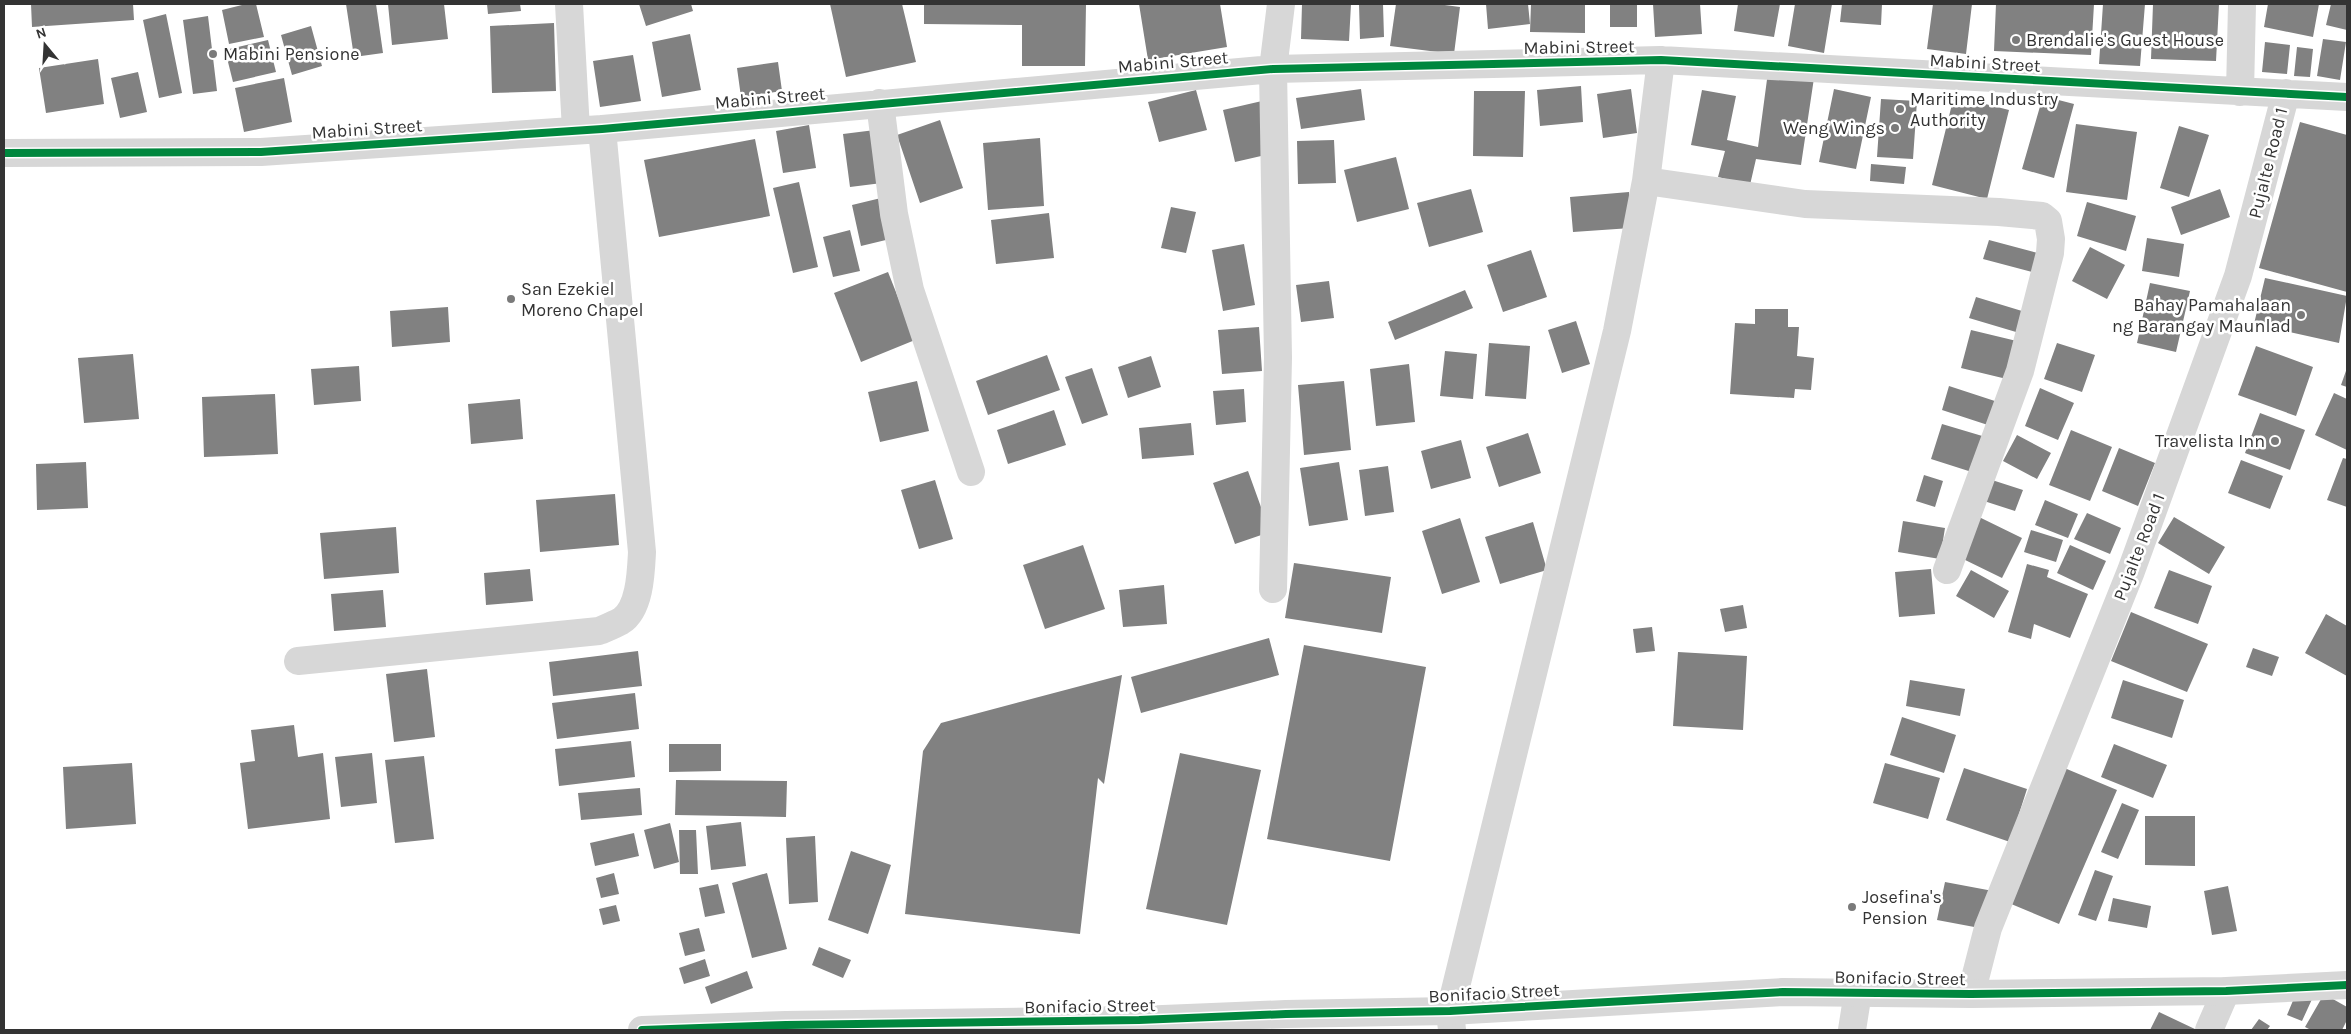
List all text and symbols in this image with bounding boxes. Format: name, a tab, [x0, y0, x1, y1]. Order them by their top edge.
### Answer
north arrow	[20, 20, 70, 70]
text: N	[34, 23, 49, 43]
place label: Brendalie's Guest House	[2026, 29, 2224, 51]
marker: Brendalie's Guest House	[2010, 34, 2022, 46]
street label: Mabini Street	[1523, 35, 1635, 59]
place label: Mabini Pensione	[223, 43, 360, 65]
street label: Mabini Street	[1117, 46, 1230, 78]
marker: Mabini Pensione	[207, 48, 219, 60]
street label: Mabini Street	[1929, 49, 2041, 77]
street label: Mabini Street	[714, 82, 827, 114]
place label: Maritime Industry Authority	[1910, 88, 2059, 131]
marker: Maritime Industry Authority	[1894, 103, 1906, 115]
street label: Pujalte Road 1	[2244, 105, 2292, 221]
street label: Mabini Street	[311, 114, 423, 144]
place label: Weng Wings	[1783, 117, 1885, 139]
marker: Weng Wings	[1889, 122, 1901, 134]
place label: San Ezekiel Moreno Chapel	[521, 278, 643, 321]
marker: San Ezekiel Moreno Chapel	[505, 293, 517, 305]
place label: Bahay Pamahalaan ng Barangay Maunlad	[2112, 294, 2291, 337]
marker: Bahay Pamahalaan ng Barangay Maunlad	[2295, 309, 2307, 321]
place label: Travelista Inn	[2155, 430, 2265, 452]
marker: Travelista Inn	[2269, 435, 2281, 447]
street label: Pujalte Road 1	[2108, 490, 2170, 604]
place label: Josefina's Pension	[1862, 886, 1942, 929]
marker: Josefina's Pension	[1846, 901, 1858, 913]
street label: Bonifacio Street	[1834, 966, 1966, 990]
street label: Bonifacio Street	[1428, 979, 1560, 1007]
street label: Bonifacio Street	[1024, 994, 1156, 1018]

